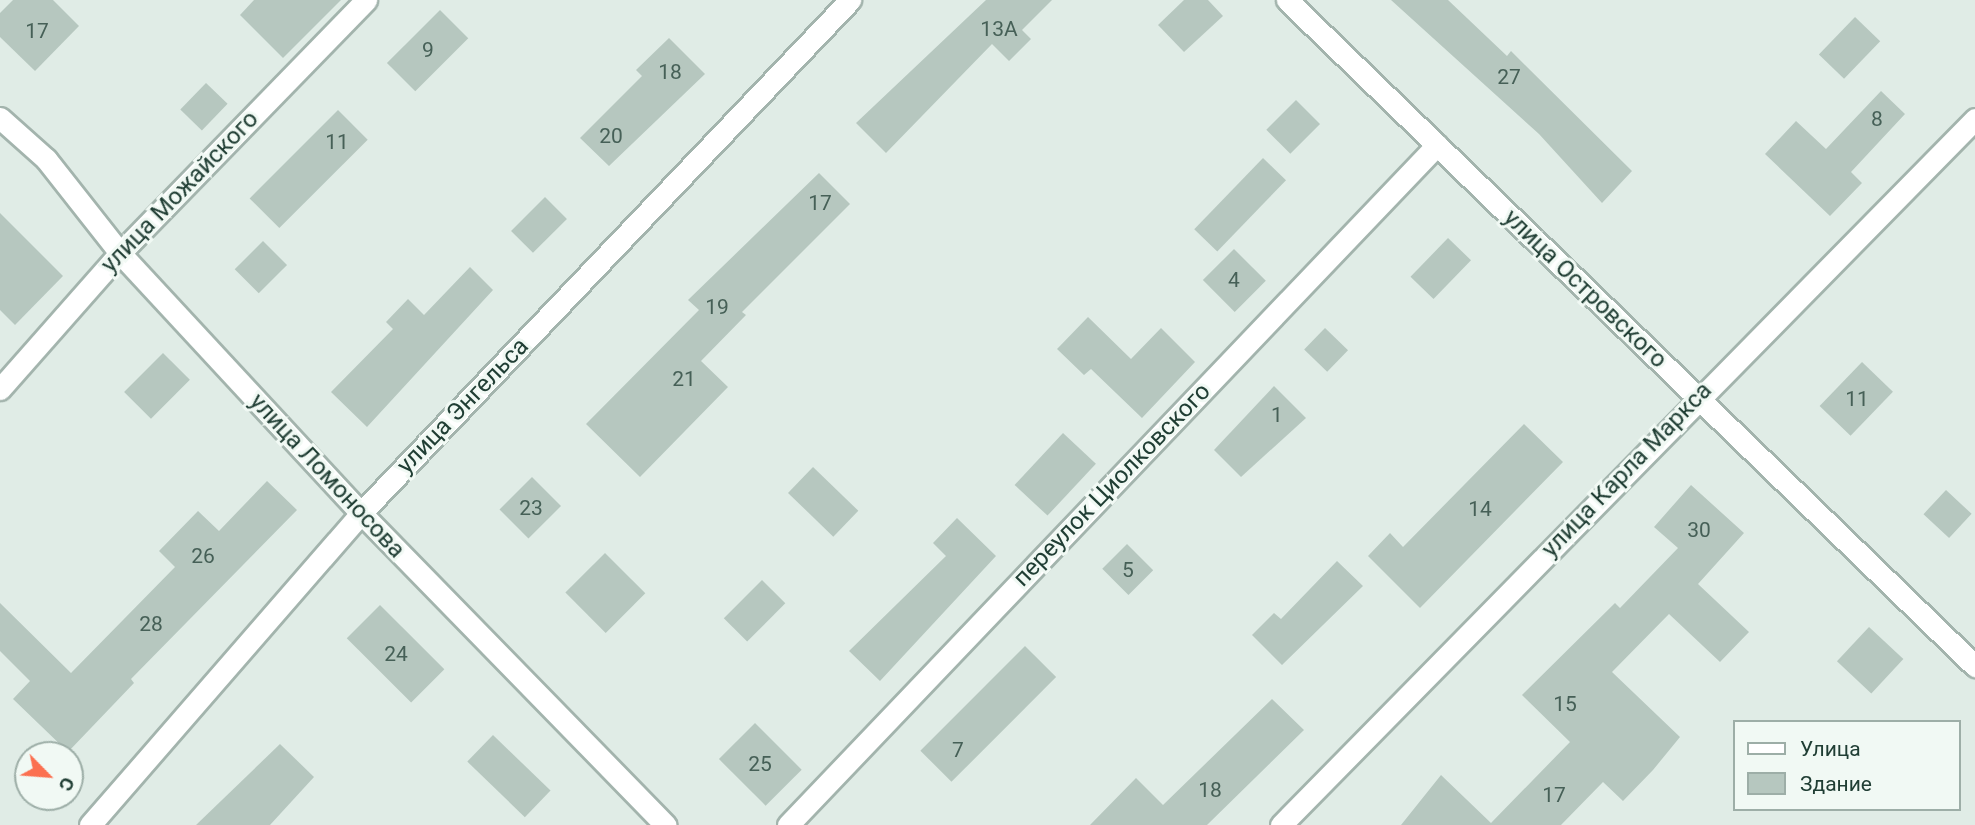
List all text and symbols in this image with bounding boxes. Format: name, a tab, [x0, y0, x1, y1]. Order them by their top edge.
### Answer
house number: 13А	[980, 16, 1018, 42]
house number: 17	[25, 18, 49, 44]
house number: 9	[422, 37, 434, 63]
house number: 18	[658, 59, 682, 85]
house number: 27	[1497, 64, 1521, 90]
street label: улица Можайского	[95, 105, 265, 279]
house number: 8	[1871, 106, 1883, 132]
house number: 20	[599, 123, 623, 149]
house number: 11	[325, 129, 349, 155]
house number: 17	[808, 190, 832, 216]
street label: улица Островского	[1497, 204, 1673, 374]
house number: 4	[1228, 267, 1240, 293]
house number: 19	[705, 294, 729, 320]
street label: улица Энгельса	[391, 332, 535, 480]
house number: 21	[672, 366, 696, 392]
street label: улица Карла Маркса	[1536, 376, 1718, 564]
street label: переулок Циолковского	[1007, 377, 1217, 593]
house number: 11	[1845, 386, 1869, 412]
street label: улица Ломоносова	[243, 388, 411, 564]
house number: 1	[1271, 402, 1283, 428]
house number: 23	[519, 495, 543, 521]
house number: 14	[1468, 496, 1492, 522]
house number: 30	[1687, 517, 1711, 543]
house number: 26	[191, 543, 215, 569]
house number: 5	[1122, 557, 1134, 583]
house number: 28	[139, 611, 163, 637]
house number: 24	[384, 641, 408, 667]
house number: 15	[1553, 691, 1577, 717]
legend	[1734, 720, 1961, 811]
house number: 7	[952, 737, 964, 763]
text: Улица	[1800, 737, 1861, 761]
north arrow	[14, 741, 84, 811]
house number: 25	[748, 751, 772, 777]
text: Здание	[1800, 772, 1872, 796]
text: С	[54, 774, 80, 795]
house number: 18	[1198, 777, 1222, 803]
house number: 17	[1542, 782, 1566, 808]

